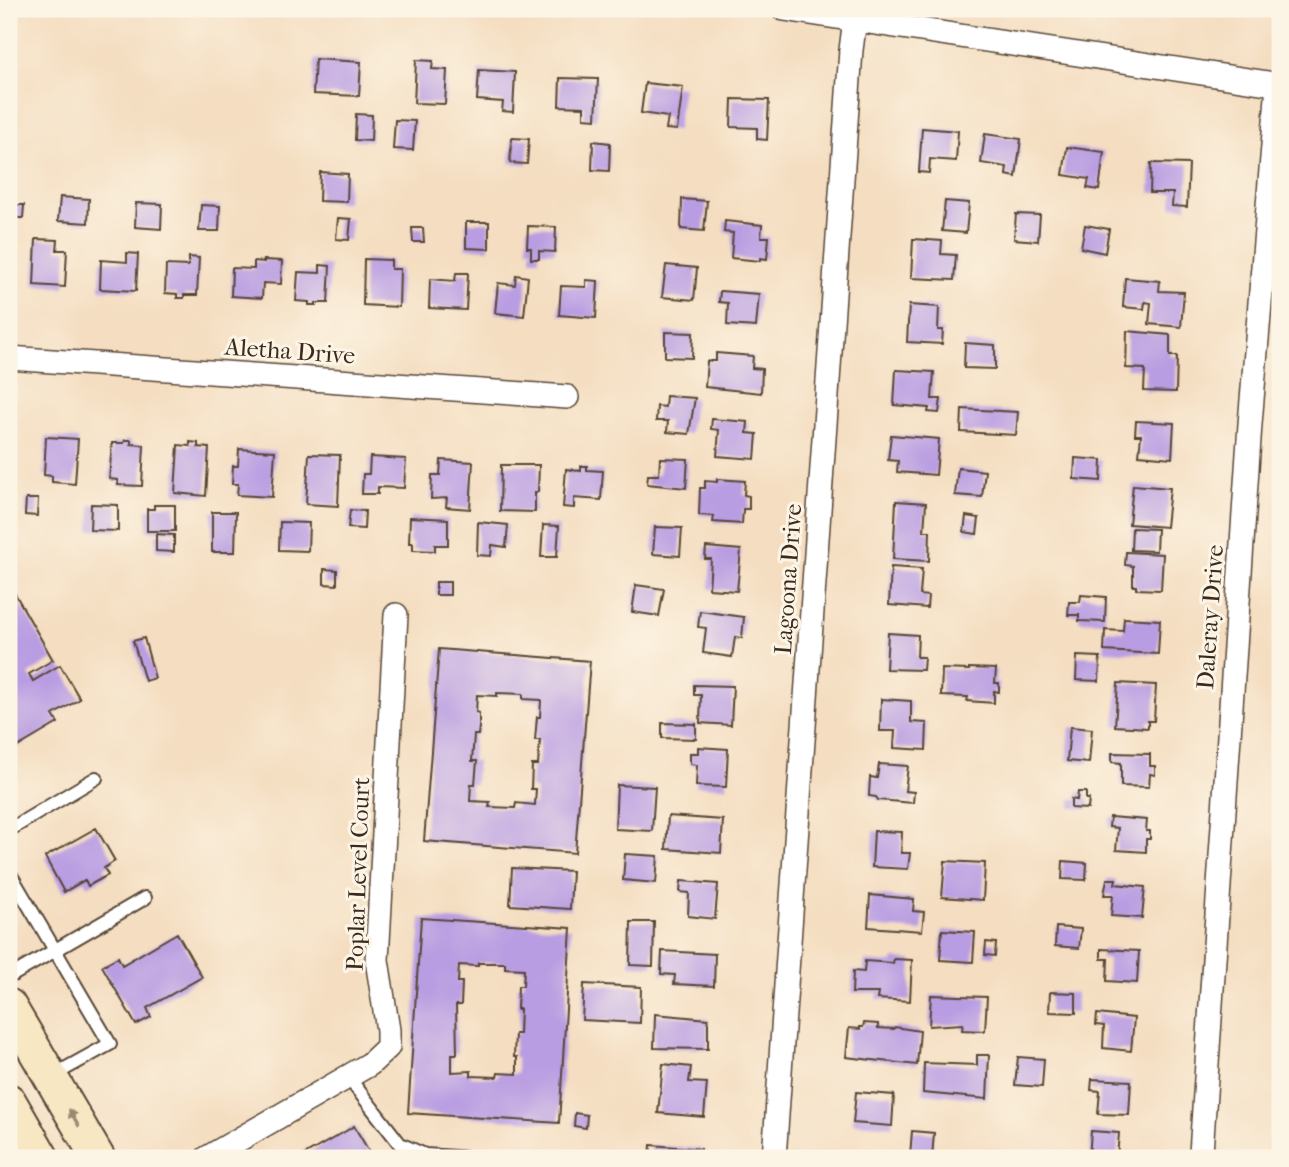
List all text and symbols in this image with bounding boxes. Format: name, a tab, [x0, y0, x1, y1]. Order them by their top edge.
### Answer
street label: Aletha Drive	[223, 332, 356, 370]
street label: Lagoona Drive	[769, 502, 807, 655]
street label: Daleray Drive	[1191, 543, 1229, 690]
street label: Poplar Level Court	[341, 776, 375, 971]
one-way arrow	[68, 1108, 80, 1127]

